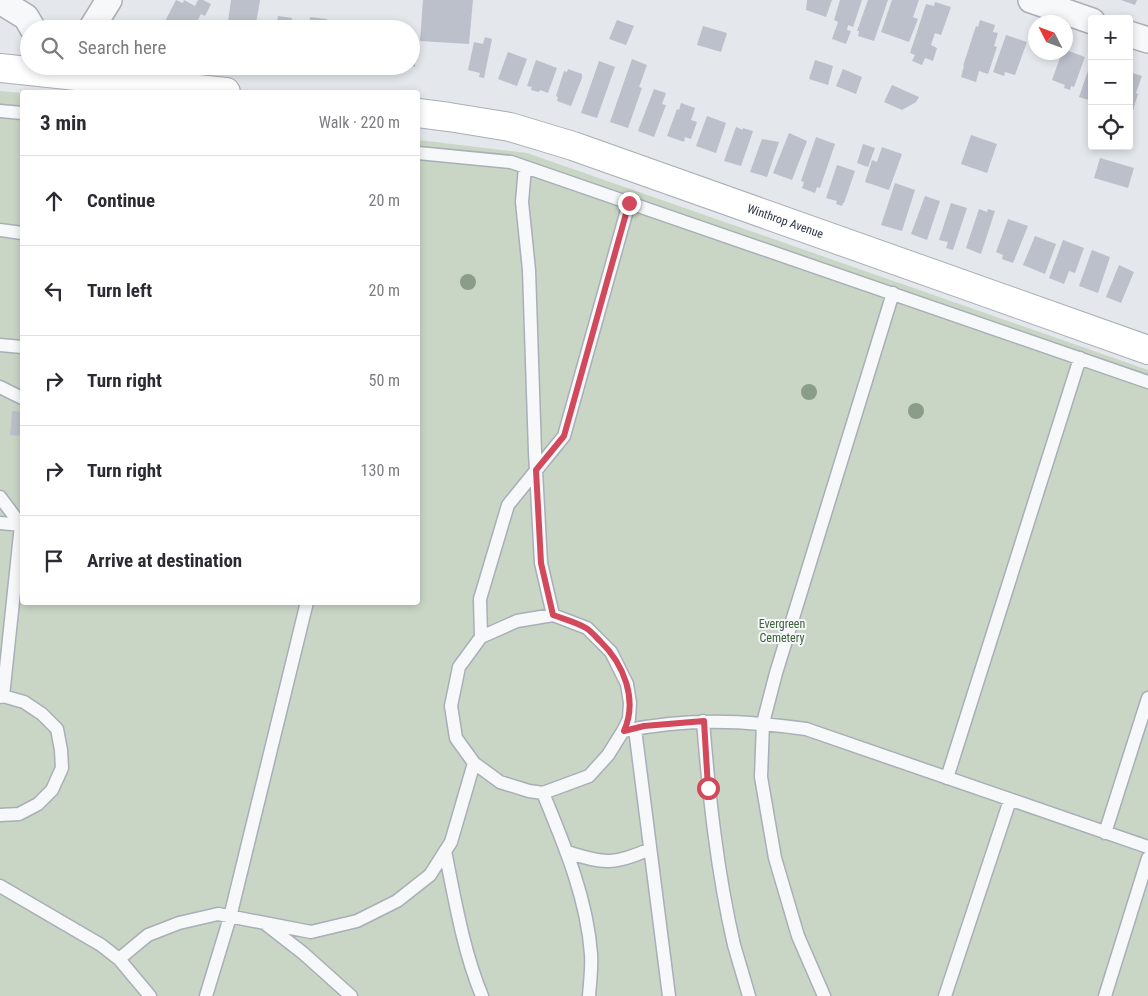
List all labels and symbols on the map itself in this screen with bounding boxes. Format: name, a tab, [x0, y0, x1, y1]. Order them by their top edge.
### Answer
north arrow	[1028, 15, 1073, 60]
route end	[618, 192, 641, 215]
street label: Winthrop Avenue	[745, 201, 826, 241]
park label: Evergreen Cemetery	[759, 617, 805, 645]
route start	[697, 777, 720, 800]

